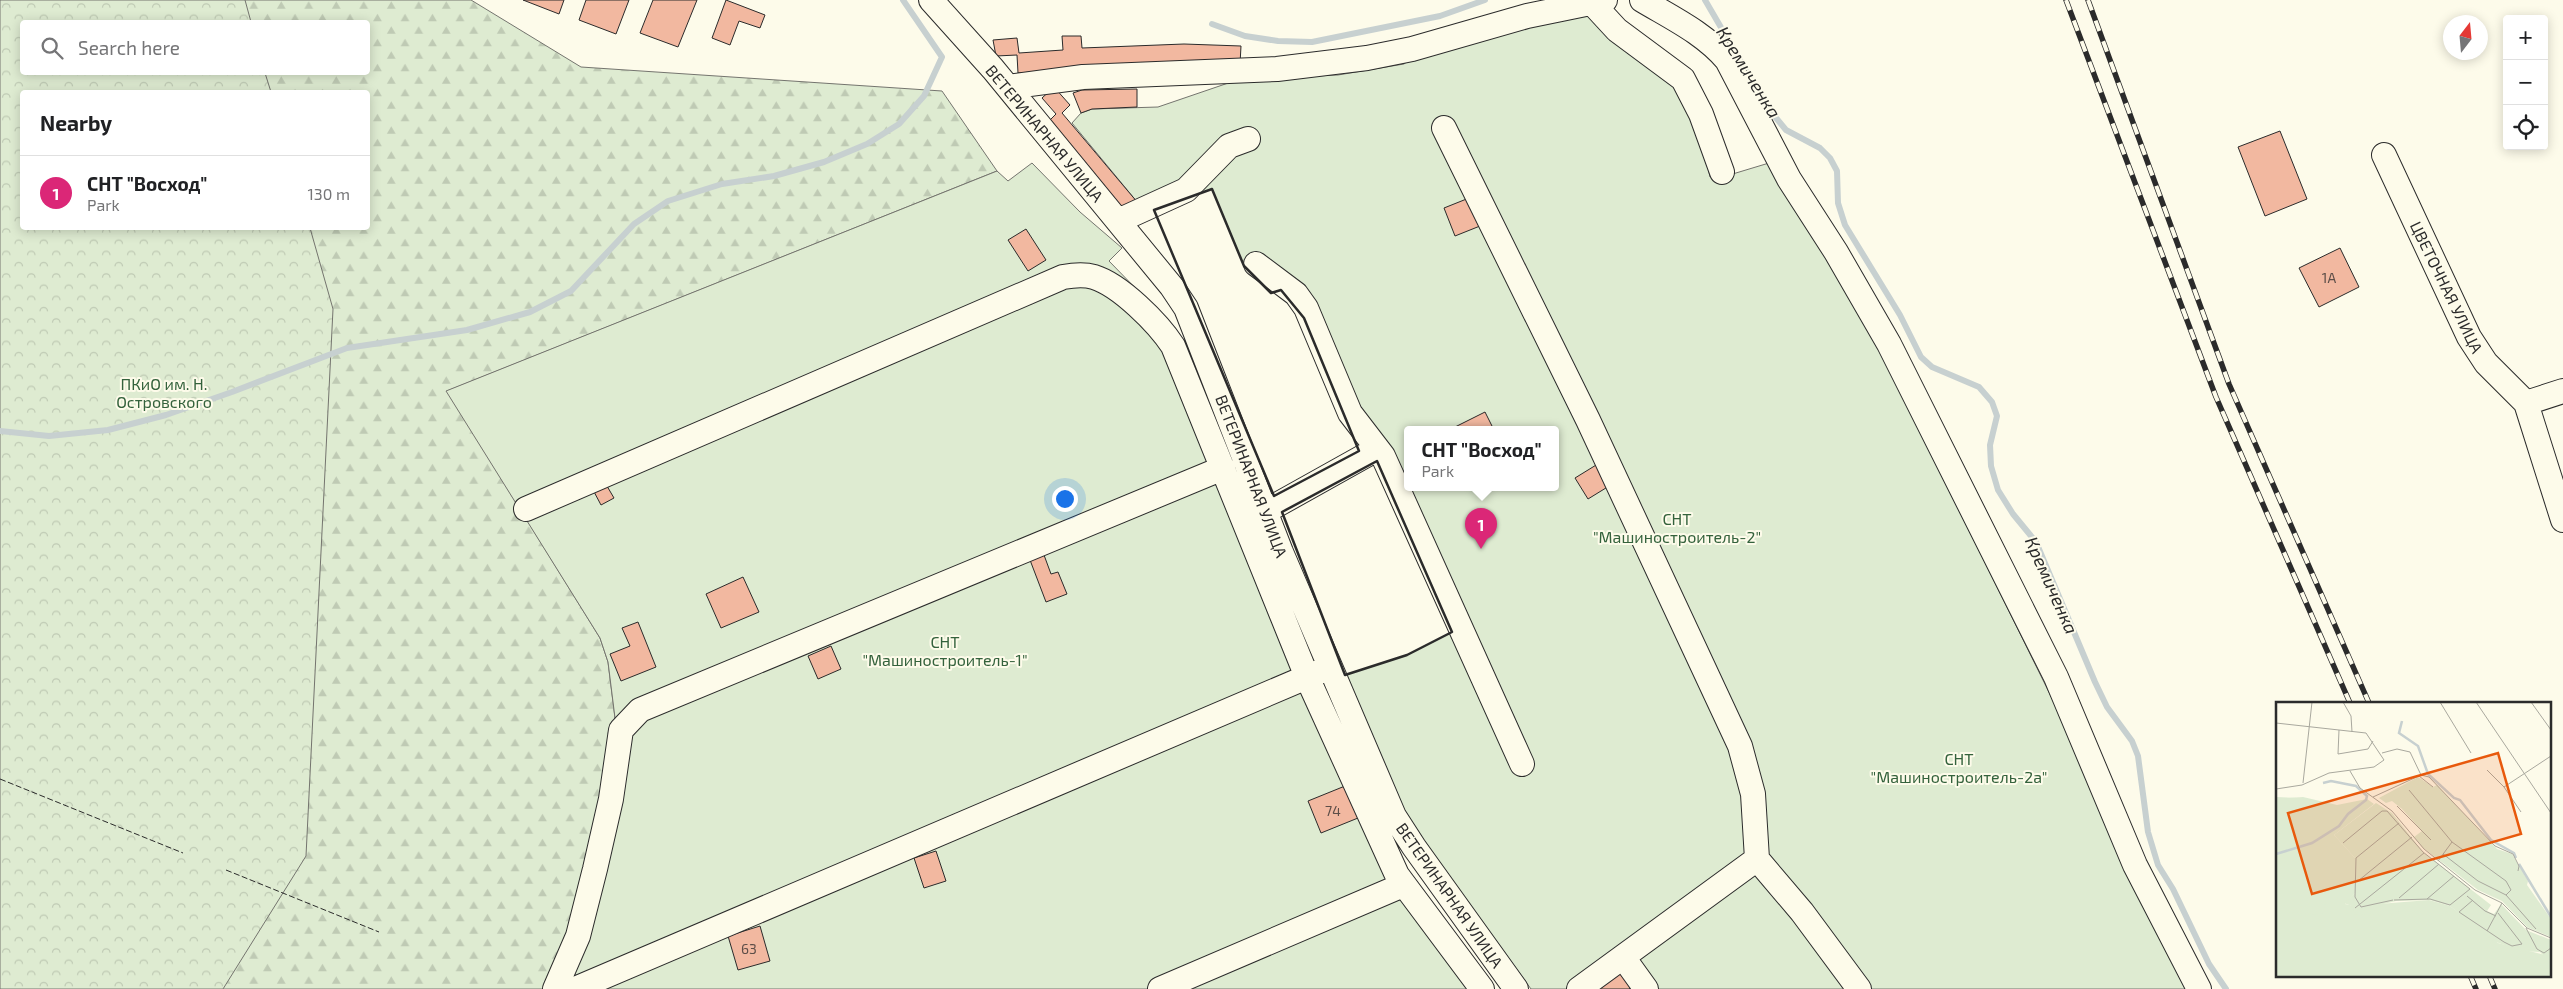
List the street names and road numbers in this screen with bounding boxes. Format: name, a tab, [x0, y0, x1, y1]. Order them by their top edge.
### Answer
street label: ВЕТЕРИНАРНАЯ УЛИЦА	[982, 61, 1108, 205]
street label: ЦВЕТОЧНАЯ УЛИЦА	[2407, 218, 2487, 356]
street label: ВЕТЕРИНАРНАЯ УЛИЦА	[1212, 392, 1292, 560]
street label: ВЕТЕРИНАРНАЯ УЛИЦА	[1393, 819, 1507, 971]

